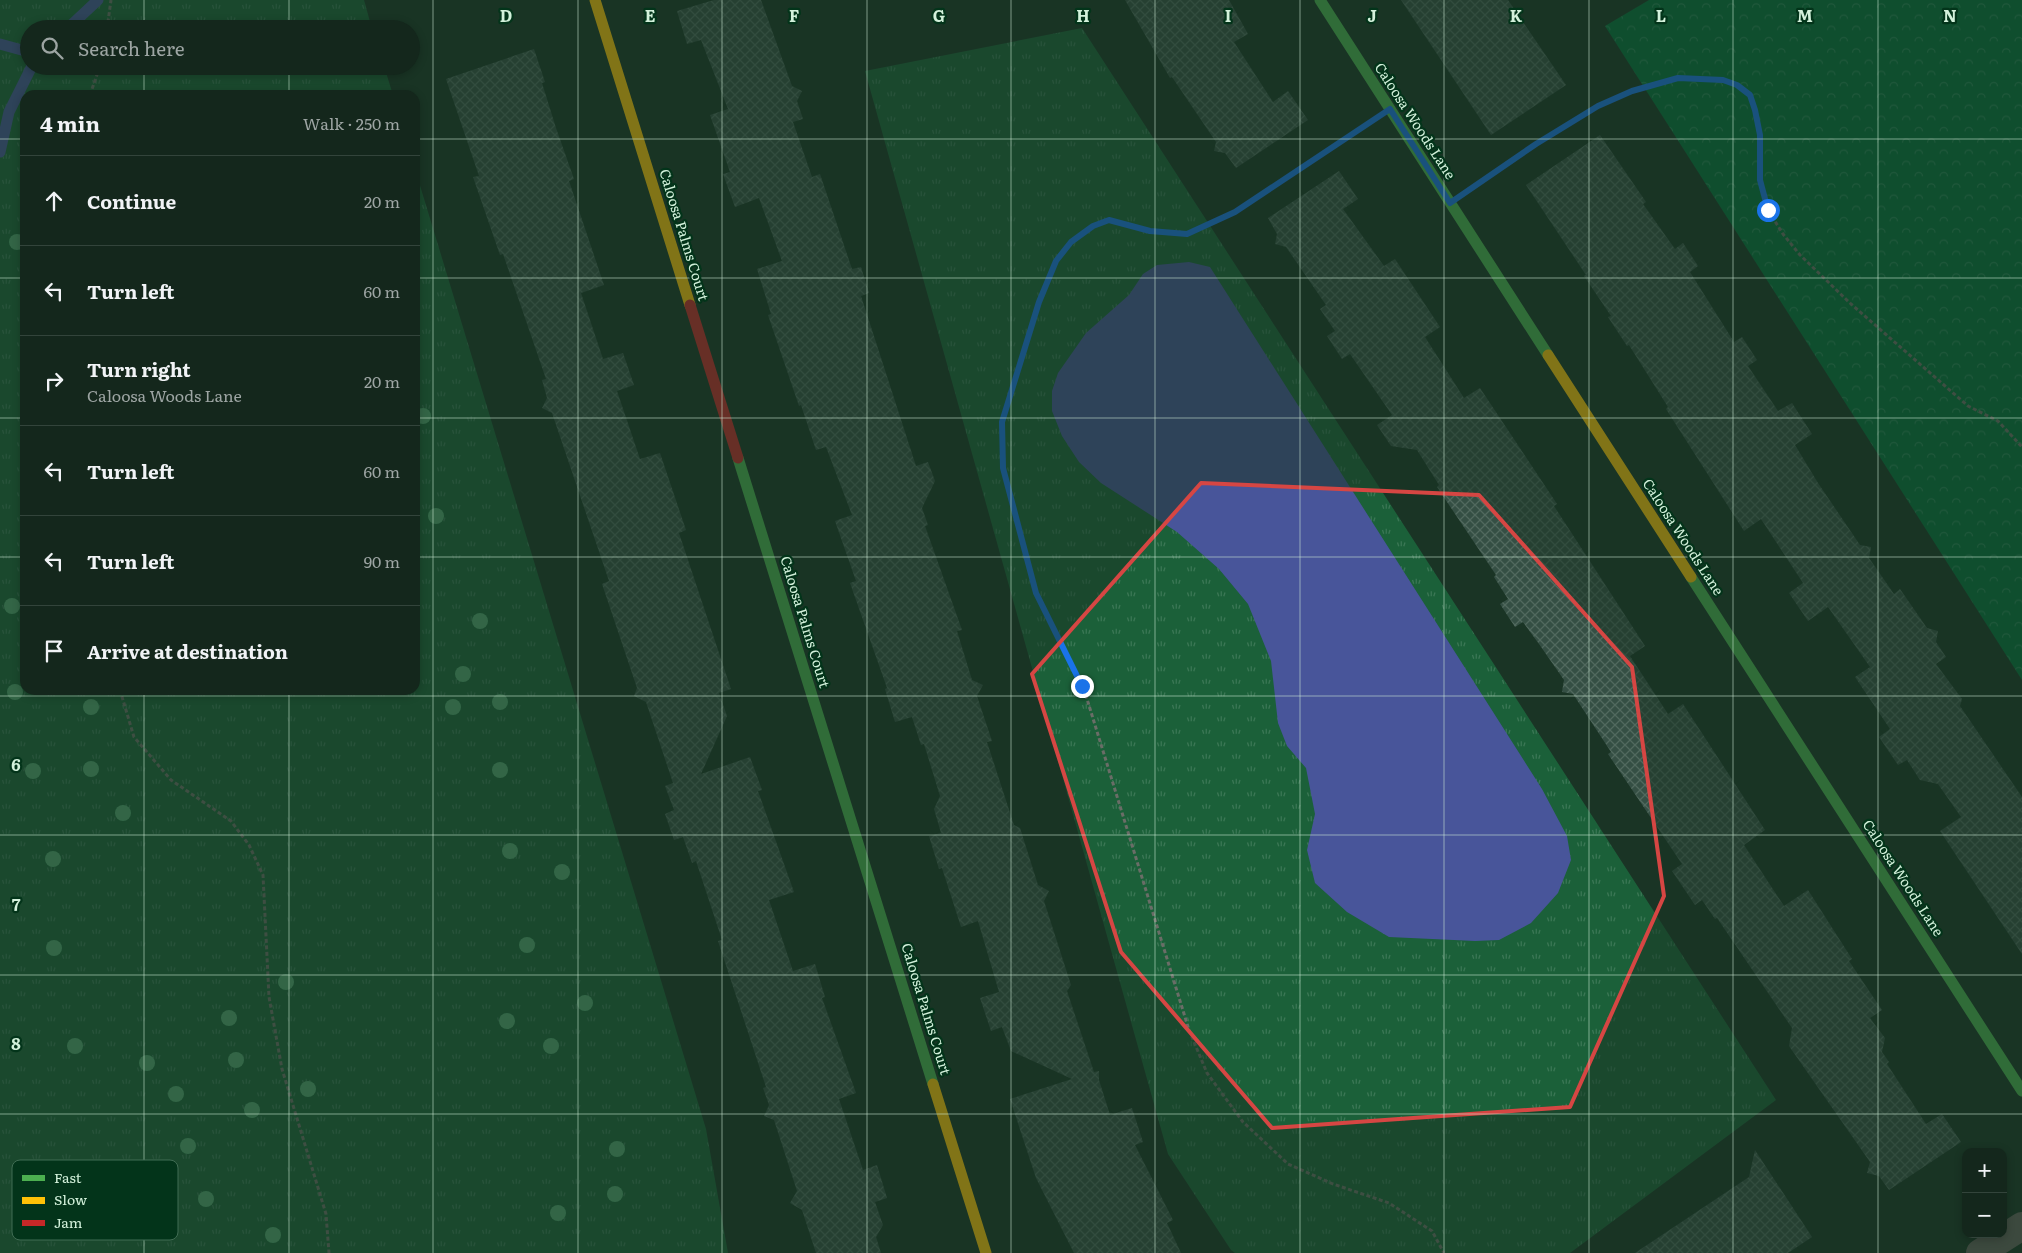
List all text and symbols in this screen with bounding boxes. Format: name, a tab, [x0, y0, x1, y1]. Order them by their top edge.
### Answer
text: D	[500, 3, 512, 27]
text: E	[645, 3, 656, 27]
text: F	[789, 3, 799, 27]
text: G	[933, 3, 945, 27]
text: H	[1076, 3, 1090, 27]
text: I	[1225, 3, 1231, 27]
text: J	[1367, 3, 1377, 27]
text: K	[1510, 3, 1523, 27]
text: L	[1656, 3, 1666, 27]
text: M	[1797, 3, 1813, 27]
text: N	[1943, 3, 1957, 27]
search box	[20, 20, 420, 75]
icon: search	[38, 34, 66, 62]
text: Search here	[78, 34, 185, 62]
street label: Caloosa Woods Lane	[1371, 58, 1461, 183]
text: 4 min	[40, 107, 100, 138]
text: Walk · 250 m	[303, 111, 400, 135]
street label: Caloosa Palms Court	[655, 166, 715, 303]
icon: ahead	[40, 187, 68, 215]
text: Continue	[87, 187, 176, 215]
text: 20 m	[364, 189, 400, 213]
route start	[1757, 199, 1780, 222]
icon: left	[40, 277, 68, 305]
text: Turn left	[87, 277, 174, 305]
text: 60 m	[363, 279, 400, 303]
text: Turn right	[87, 355, 191, 383]
icon: right	[40, 367, 68, 395]
text: 20 m	[364, 369, 400, 393]
text: Caloosa Woods Lane	[87, 383, 242, 407]
icon: left	[40, 457, 68, 485]
text: Turn left	[87, 457, 174, 485]
text: 60 m	[363, 459, 400, 483]
street label: Caloosa Woods Lane	[1639, 474, 1729, 599]
icon: left	[40, 547, 68, 575]
text: Turn left	[87, 547, 174, 575]
text: 90 m	[364, 549, 400, 573]
street label: Caloosa Palms Court	[776, 553, 836, 690]
icon: arrive	[40, 637, 68, 665]
text: Arrive at destination	[87, 637, 288, 665]
route end	[1071, 675, 1094, 698]
text: 6	[11, 752, 21, 776]
street label: Caloosa Woods Lane	[1859, 815, 1949, 940]
text: 7	[12, 892, 21, 916]
street label: Caloosa Palms Court	[897, 940, 957, 1077]
text: 8	[11, 1031, 21, 1055]
map controls	[1962, 1148, 2007, 1238]
button: +	[1962, 1148, 2007, 1193]
legend	[12, 1160, 178, 1240]
text: Fast	[54, 1167, 82, 1187]
text: Slow	[54, 1189, 87, 1209]
button: −	[1962, 1193, 2007, 1238]
text: Jam	[54, 1212, 83, 1232]

